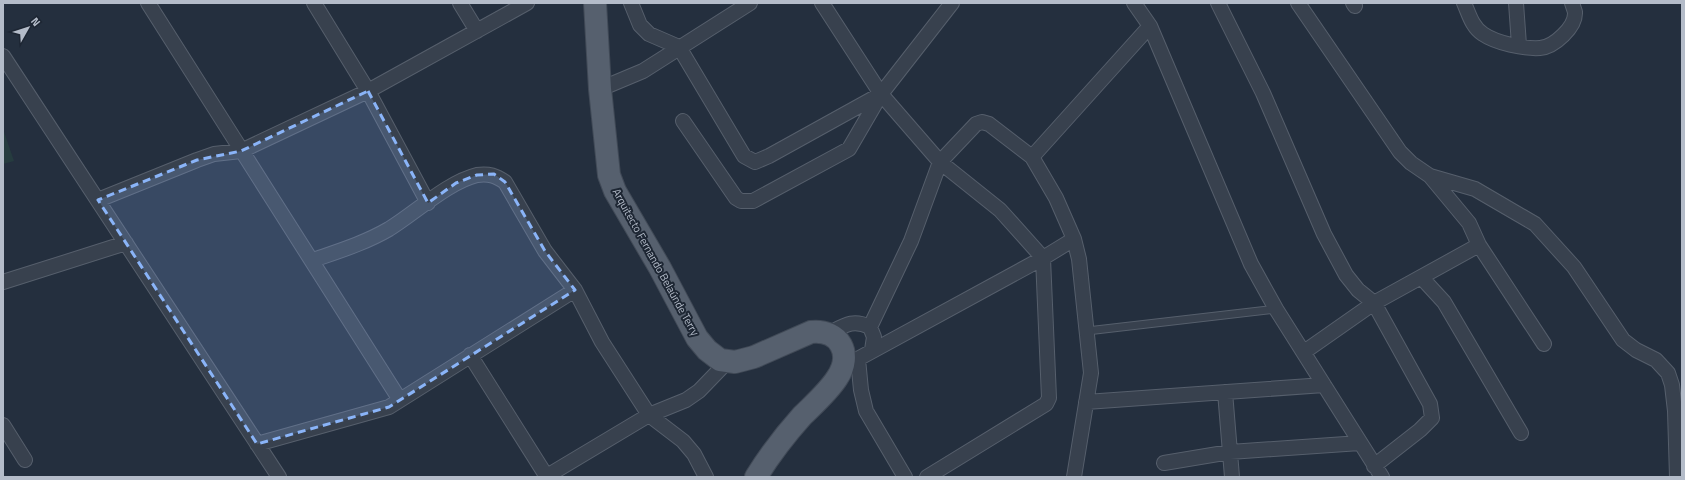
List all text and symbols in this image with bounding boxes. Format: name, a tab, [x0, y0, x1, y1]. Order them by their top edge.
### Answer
north arrow	[8, 8, 48, 48]
text: N	[27, 14, 44, 30]
street label: Arquitecto Fernando Belaúnde Terry	[609, 185, 704, 339]

